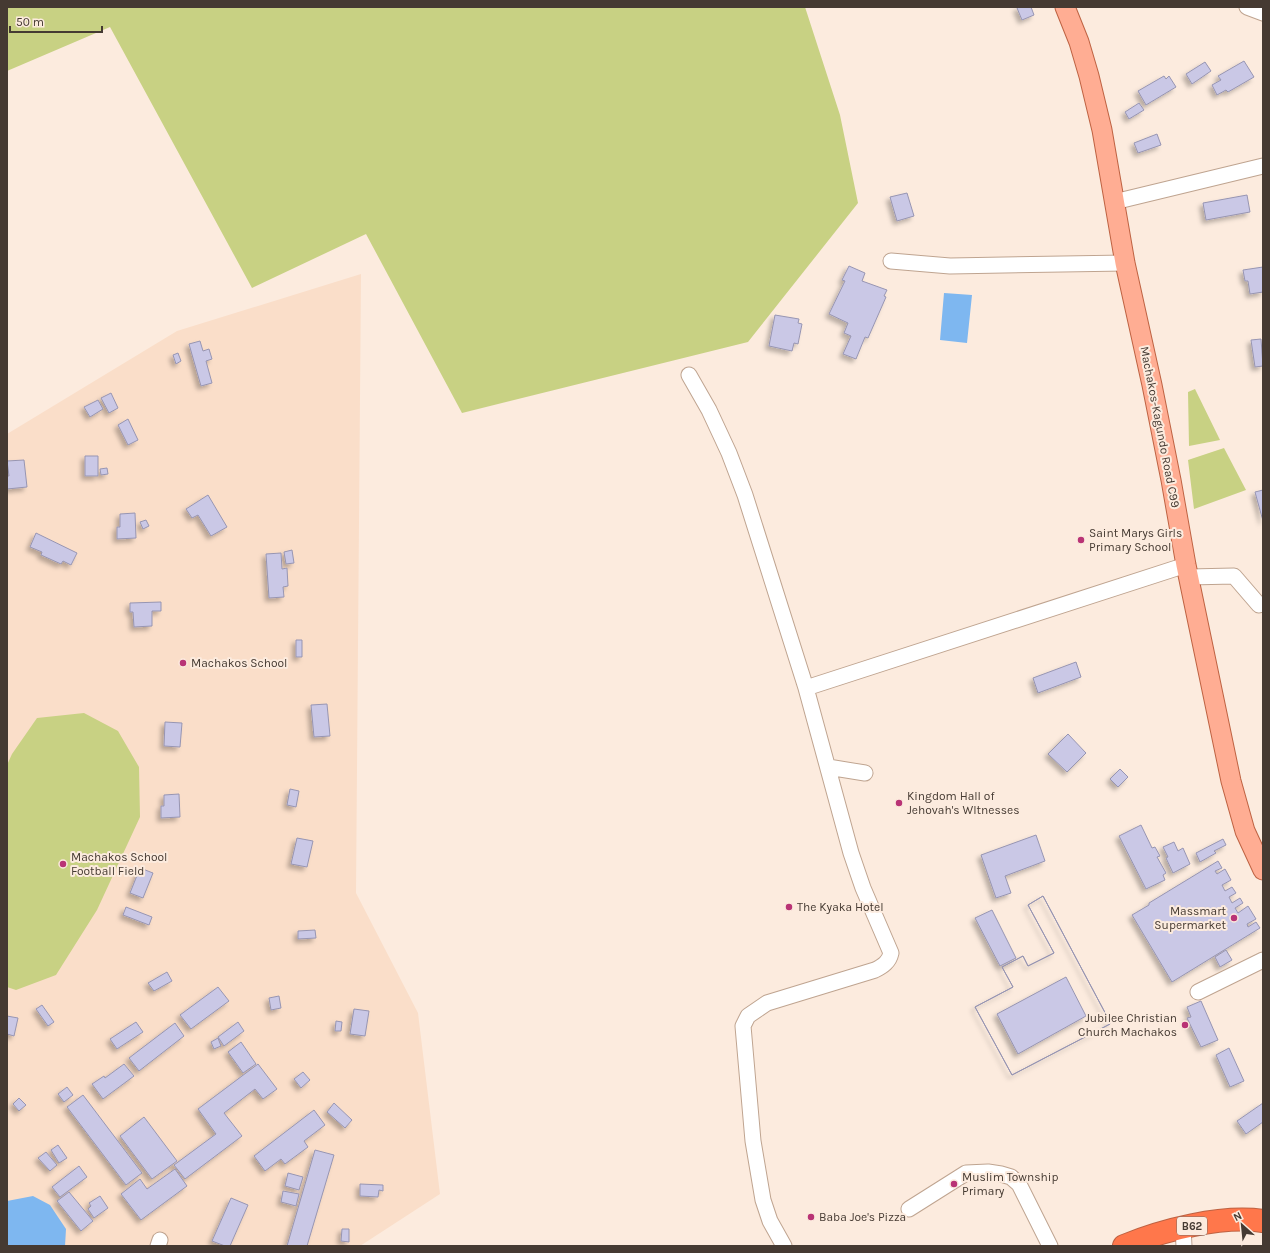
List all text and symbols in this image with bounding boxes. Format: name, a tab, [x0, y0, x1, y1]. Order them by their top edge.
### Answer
scale bar	[10, 8, 102, 34]
text: 50 m	[16, 15, 44, 29]
street label: Machakos-Kagundo Road C99	[1137, 345, 1183, 509]
place label: Saint Marys Girls Primary School	[1089, 526, 1182, 554]
marker: Saint Marys Girls Primary School	[1076, 535, 1086, 545]
place label: Machakos School	[191, 656, 287, 670]
marker: Machakos School	[178, 658, 188, 668]
place label: Kingdom Hall of Jehovah's WItnesses	[907, 789, 1020, 817]
marker: Kingdom Hall of Jehovah's WItnesses	[894, 798, 904, 808]
place label: Machakos School Football Field	[71, 850, 167, 878]
marker: Machakos School Football Field	[58, 859, 68, 869]
place label: The Kyaka Hotel	[797, 900, 884, 914]
marker: The Kyaka Hotel	[784, 902, 794, 912]
place label: Massmart Supermarket	[1154, 904, 1226, 932]
marker: Massmart Supermarket	[1229, 913, 1239, 923]
place label: Jubilee Christian Church Machakos	[1078, 1011, 1177, 1039]
marker: Jubilee Christian Church Machakos	[1180, 1020, 1190, 1030]
place label: Muslim Township Primary	[962, 1170, 1058, 1198]
marker: Muslim Township Primary	[949, 1179, 959, 1189]
north arrow	[1222, 1205, 1262, 1245]
text: N	[1231, 1209, 1244, 1224]
place label: Baba Joe's Pizza	[819, 1210, 906, 1224]
marker: Baba Joe's Pizza	[806, 1212, 816, 1222]
road number: B62	[1177, 1217, 1207, 1235]

